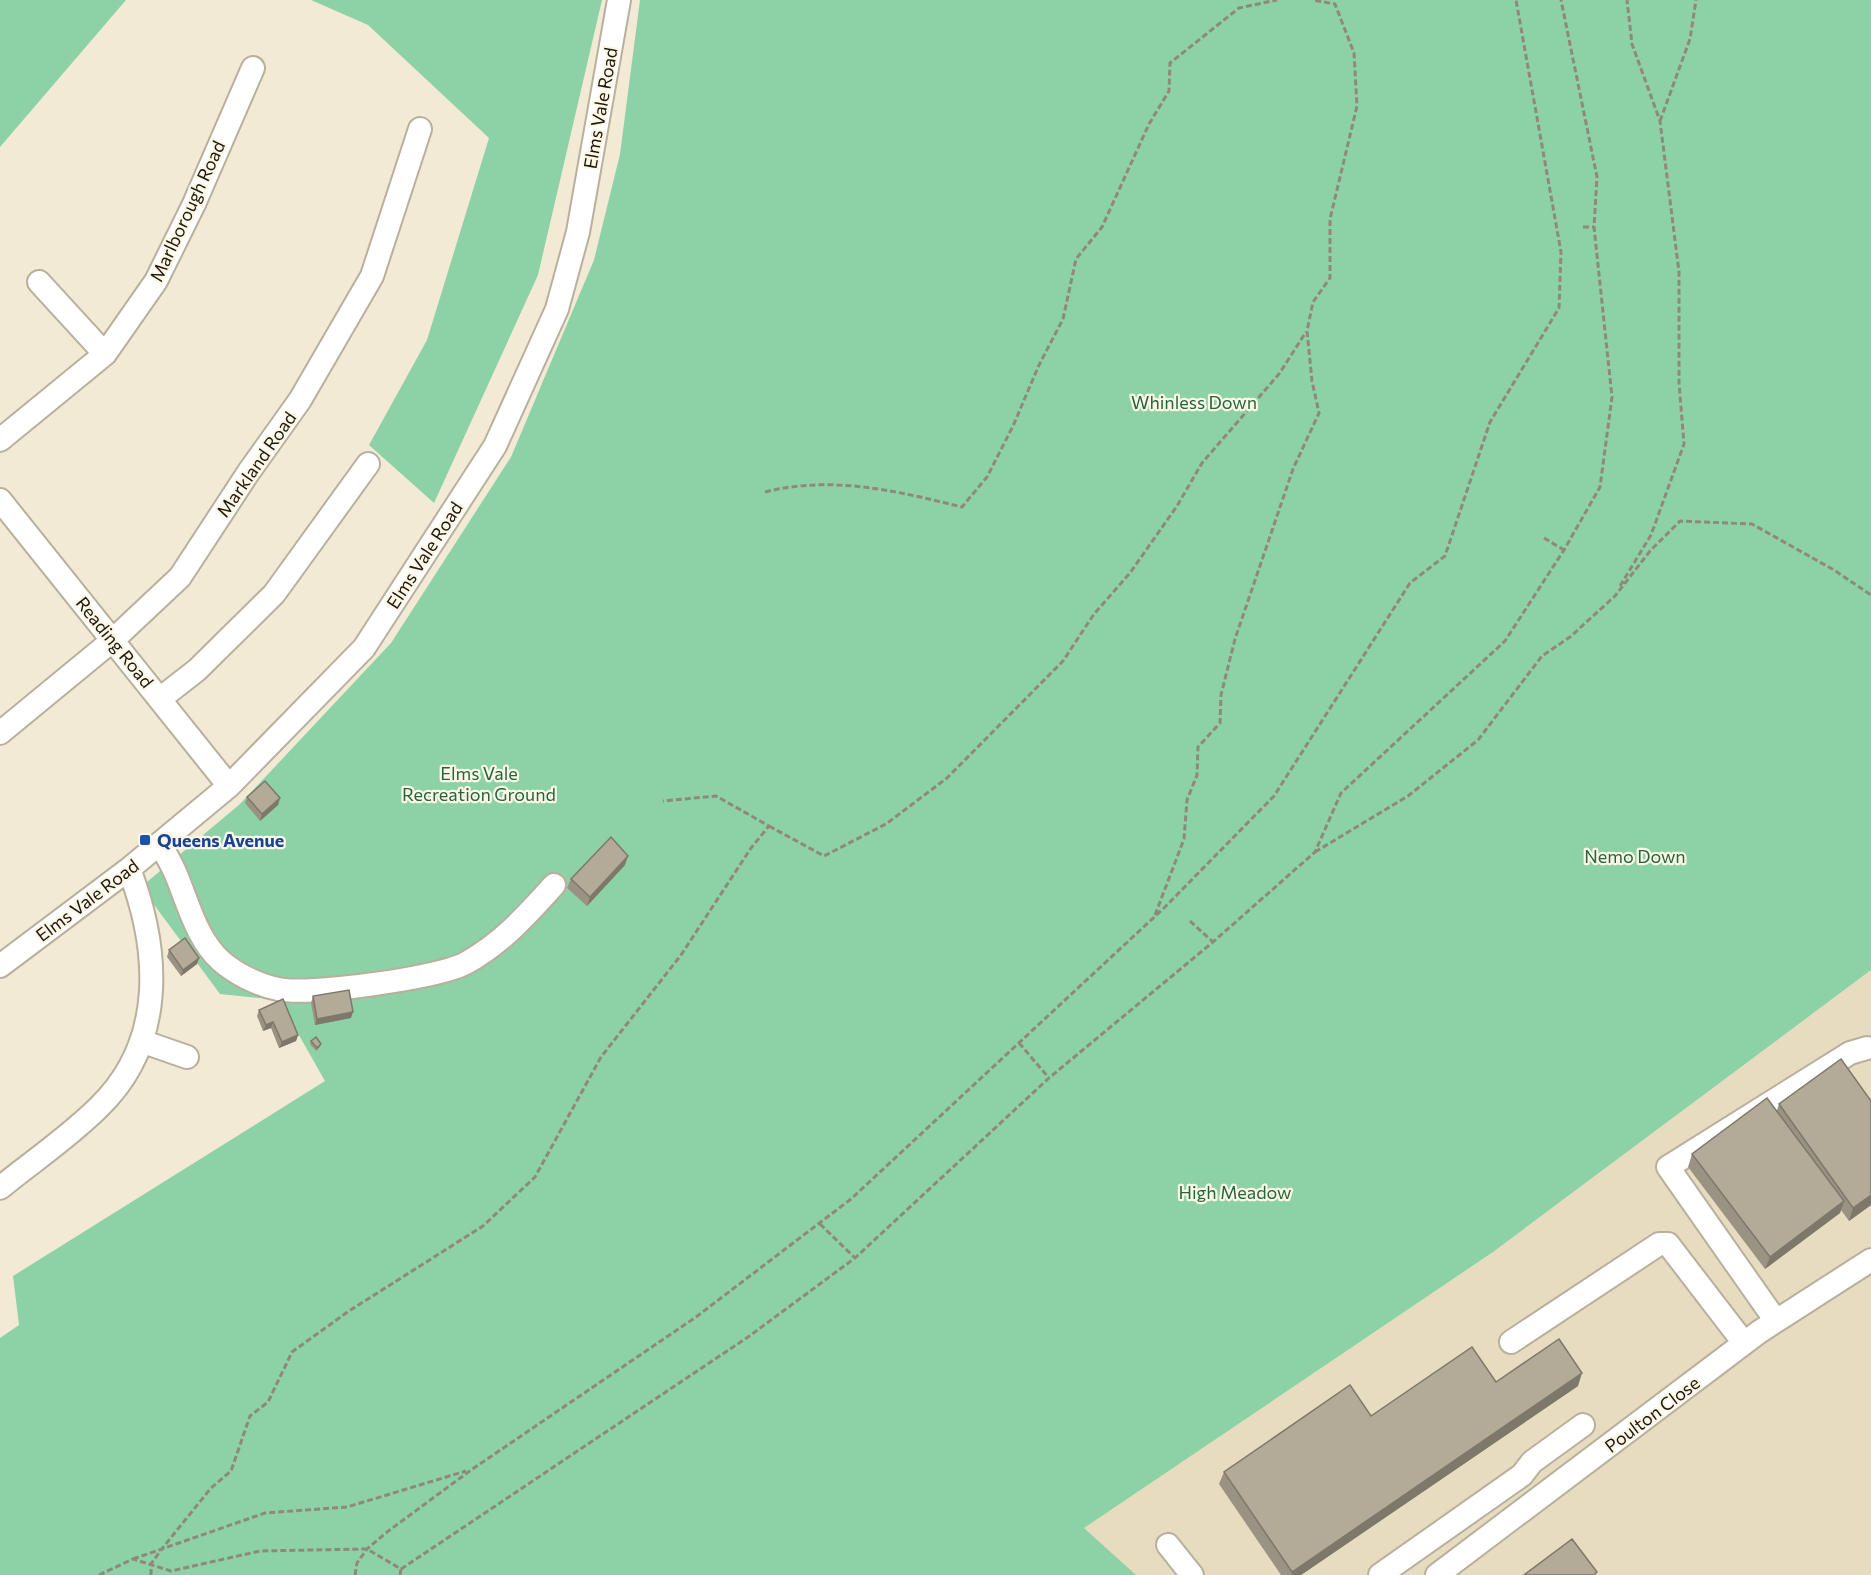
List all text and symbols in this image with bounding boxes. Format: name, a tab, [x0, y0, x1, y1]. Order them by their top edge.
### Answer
street label: Elms Vale Road	[578, 46, 622, 170]
street label: Marlborough Road	[145, 137, 229, 285]
park label: Whinless Down	[1131, 391, 1257, 413]
street label: Markland Road	[212, 407, 300, 521]
street label: Elms Vale Road	[381, 497, 467, 613]
street label: Reading Road	[72, 592, 158, 692]
park label: Elms Vale Recreation Ground	[402, 762, 556, 805]
place label: Queens Avenue	[157, 829, 284, 851]
marker: Queens Avenue	[138, 833, 152, 847]
park label: Nemo Down	[1584, 845, 1686, 867]
street label: Elms Vale Road	[31, 854, 143, 946]
park label: High Meadow	[1179, 1181, 1291, 1203]
street label: Poulton Close	[1600, 1371, 1704, 1457]

